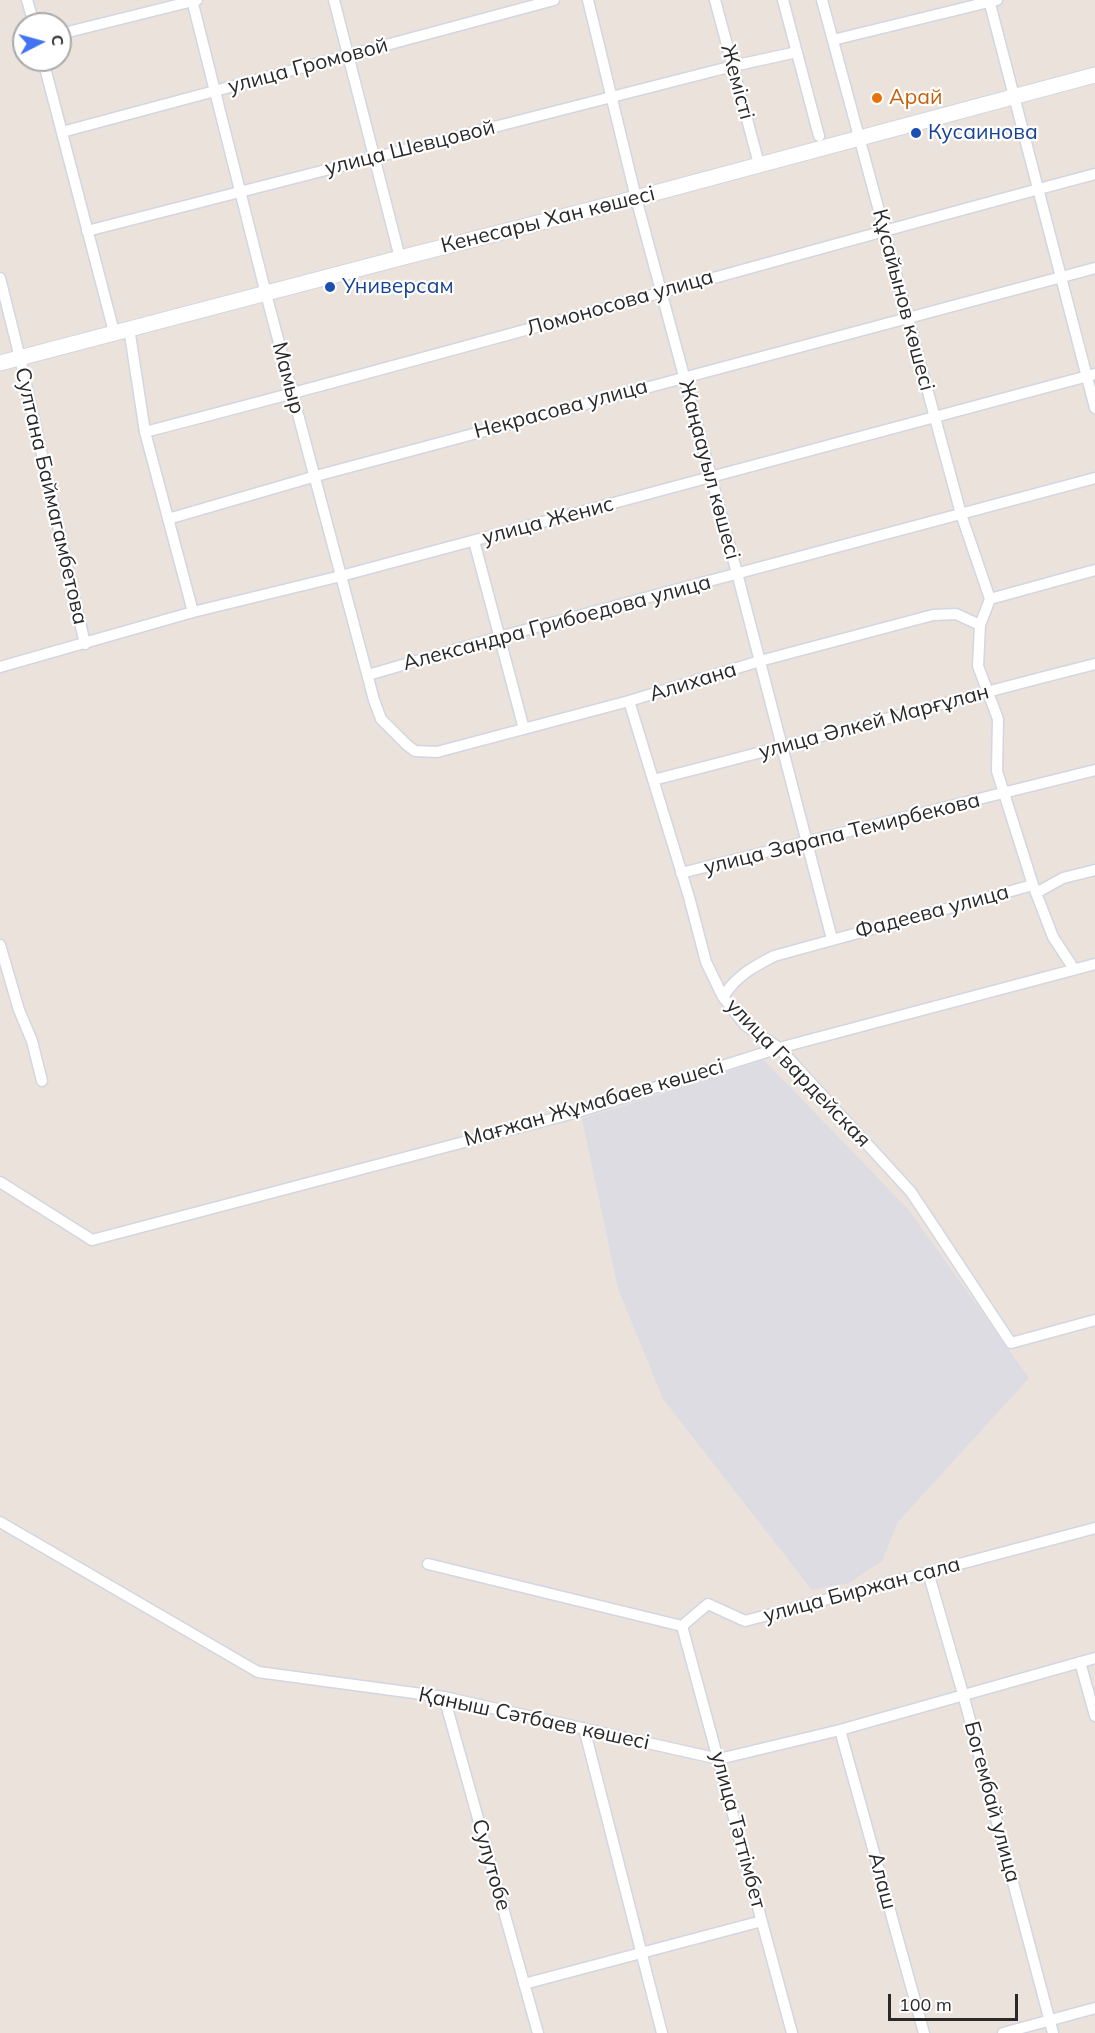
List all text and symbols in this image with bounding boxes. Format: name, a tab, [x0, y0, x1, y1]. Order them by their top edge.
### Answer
north arrow	[12, 12, 72, 72]
street label: улица Громовой	[225, 33, 391, 99]
text: С	[47, 34, 68, 47]
street label: Жемісті	[715, 41, 759, 123]
place label: Арай	[889, 85, 943, 111]
marker: Арай	[870, 91, 884, 105]
street label: улица Шевцовой	[322, 115, 498, 181]
place label: Кусаинова	[928, 120, 1038, 146]
marker: Кусаинова	[909, 126, 923, 140]
street label: Кенесары Хан көшесі	[438, 181, 658, 259]
street label: Құсайынов көшесі	[867, 206, 939, 394]
street label: Ломоносова улица	[524, 264, 716, 342]
place label: Универсам	[342, 274, 454, 300]
marker: Универсам	[323, 280, 337, 294]
street label: Мамыр	[266, 339, 310, 417]
street label: Султана Баймагамбетова	[9, 365, 93, 627]
street label: Некрасова улица	[471, 374, 651, 444]
street label: Жаңаауыл көшесі	[673, 377, 745, 563]
street label: улица Женис	[480, 491, 616, 551]
street label: Александра Грибоедова улица	[400, 570, 714, 676]
street label: Алихана	[646, 657, 740, 707]
street label: улица Әлкей Марғұлан	[756, 679, 992, 765]
street label: улица Зарапа Темирбекова	[701, 787, 983, 881]
street label: Фадеева улица	[852, 879, 1012, 945]
street label: улица Гвардейская	[720, 993, 876, 1153]
street label: Мағжан Жұмабаев көшесі	[461, 1054, 727, 1152]
street label: улица Биржан сала	[761, 1552, 963, 1628]
street label: Қаныш Сәтбаев көшесі	[416, 1682, 652, 1756]
street label: Богембай улица	[958, 1719, 1026, 1885]
street label: улица Тәттімбет	[705, 1749, 771, 1911]
street label: Сулутобе	[466, 1816, 516, 1914]
street label: Алаш	[862, 1850, 902, 1912]
scale bar	[891, 1982, 1022, 2020]
text: 100 m	[899, 1993, 952, 2016]

